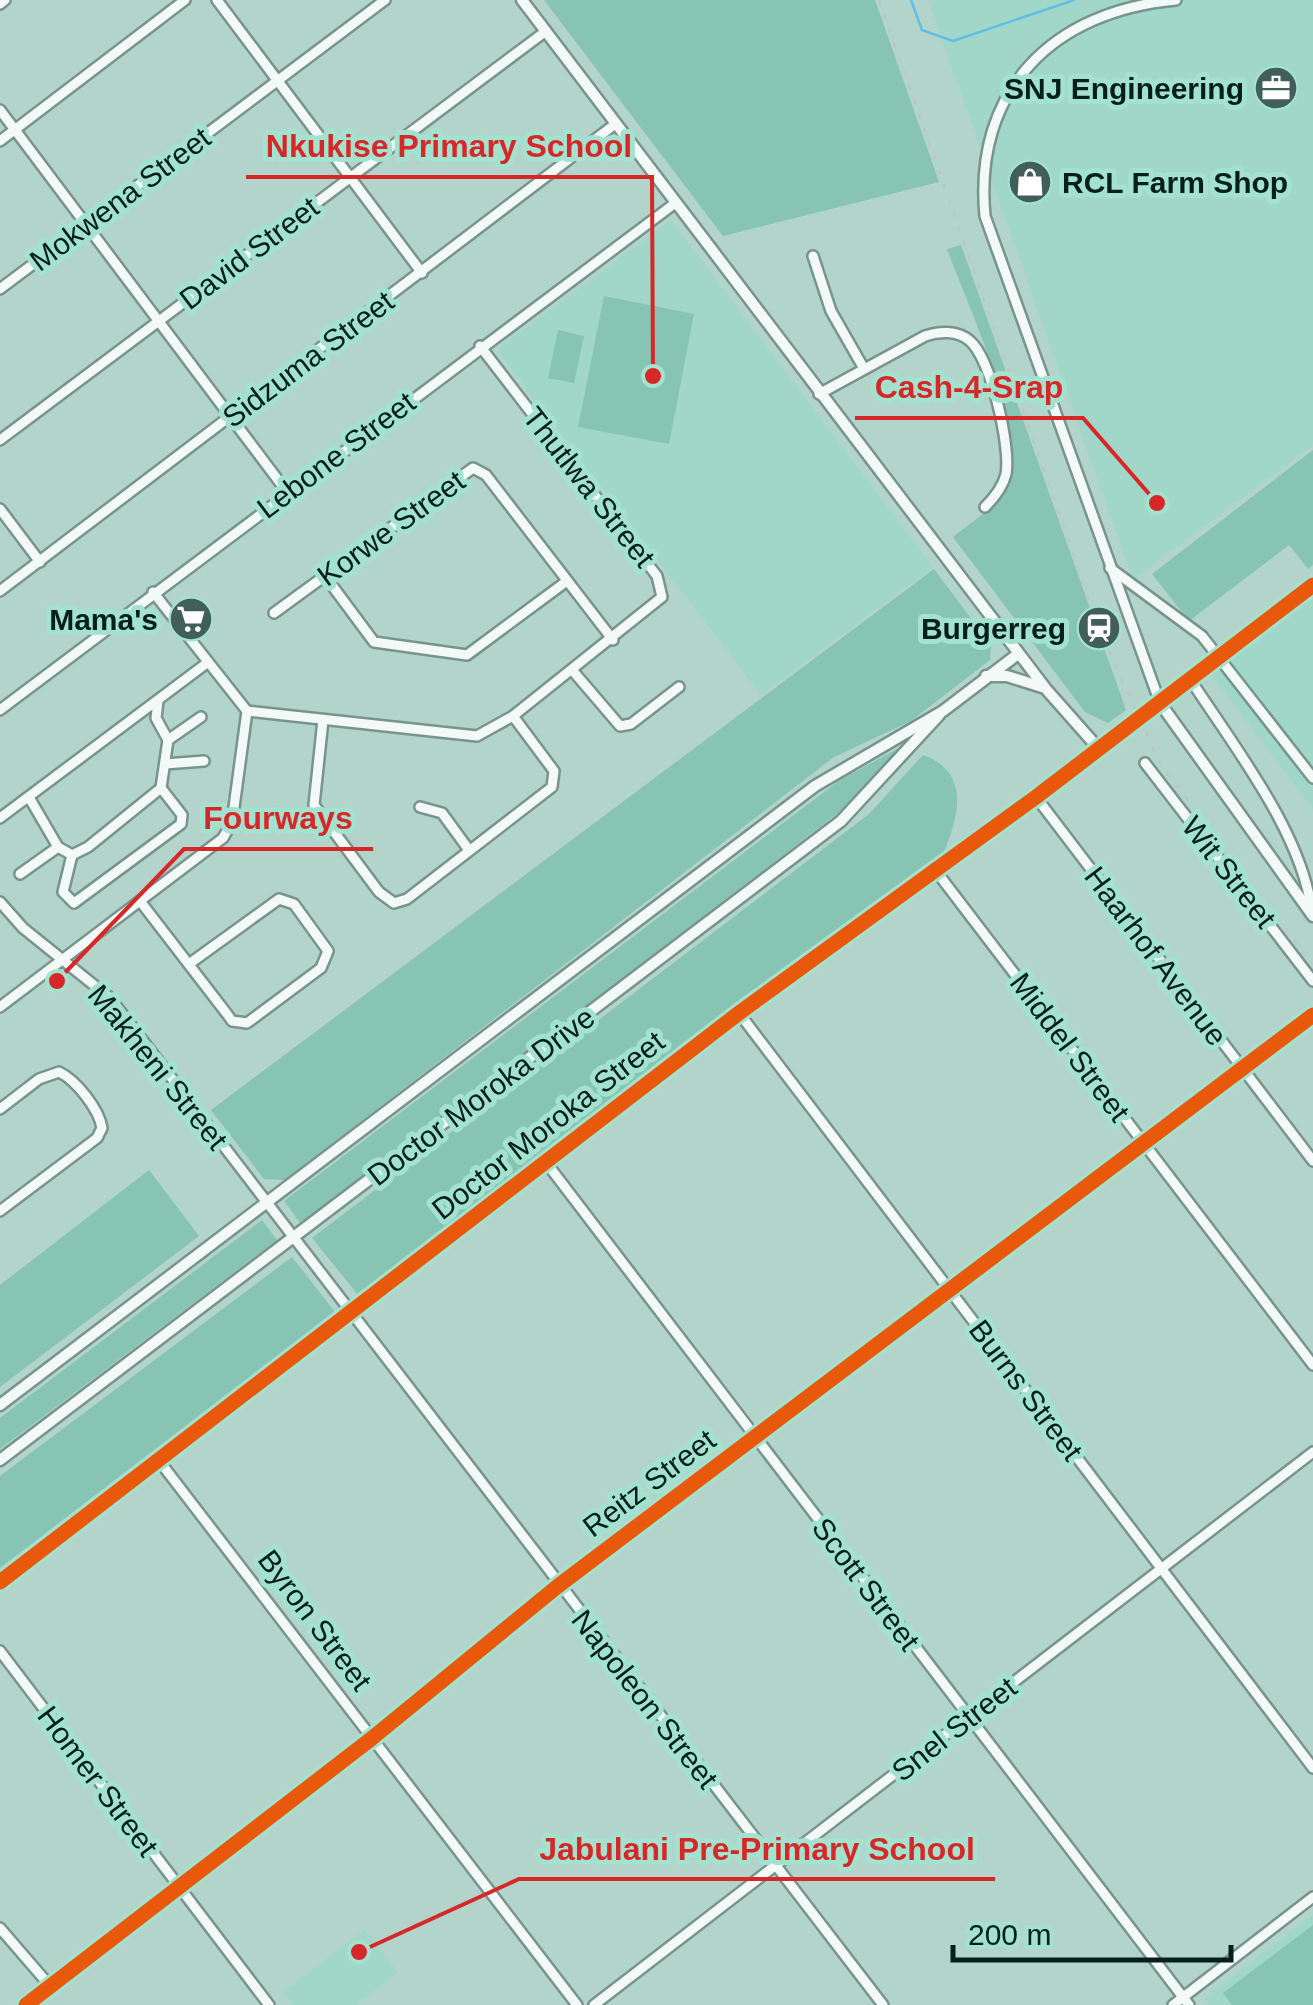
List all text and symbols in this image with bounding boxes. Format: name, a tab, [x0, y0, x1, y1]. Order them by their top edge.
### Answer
office icon: SNJ Engineering	[1253, 65, 1299, 111]
place label: SNJ Engineering	[1004, 72, 1244, 105]
callout: Nkukise Primary School	[246, 115, 652, 177]
street label: Mokwena Street	[24, 120, 217, 277]
text: Nkukise Primary School	[266, 128, 632, 164]
shop icon: RCL Farm Shop	[1007, 159, 1053, 205]
place label: RCL Farm Shop	[1062, 166, 1288, 199]
street label: David Street	[173, 190, 325, 316]
street label: Sidzuma Street	[216, 284, 400, 434]
callout: Cash-4-Srap	[855, 356, 1083, 418]
text: Cash-4-Srap	[875, 369, 1063, 405]
street label: Lebone Street	[251, 385, 422, 525]
street label: Thutlwa Street	[516, 401, 662, 574]
street label: Korwe Street	[311, 463, 471, 592]
supermarket icon: Mama's	[168, 596, 214, 642]
place label: Mama's	[49, 603, 158, 636]
station icon: Burgerreg	[1076, 605, 1122, 651]
place label: Burgerreg	[921, 612, 1066, 645]
callout: Fourways	[184, 787, 373, 849]
text: Fourways	[203, 800, 353, 836]
street label: Wit Street	[1175, 810, 1283, 935]
street label: Haarhof Avenue	[1078, 860, 1234, 1052]
street label: Middel Street	[1004, 966, 1137, 1128]
street label: Makheni Street	[82, 978, 235, 1156]
street label: Doctor Moroka Drive	[361, 1000, 601, 1192]
street label: Doctor Moroka Street	[426, 1024, 671, 1226]
street label: Burns Street	[963, 1313, 1090, 1467]
street label: Reitz Street	[576, 1422, 722, 1543]
street label: Scott Street	[806, 1511, 927, 1657]
street label: Byron Street	[252, 1543, 379, 1697]
street label: Napoleon Street	[565, 1603, 725, 1795]
street label: Snel Street	[885, 1670, 1023, 1788]
street label: Homer Street	[31, 1700, 165, 1863]
callout: Jabulani Pre-Primary School	[519, 1817, 995, 1879]
text: Jabulani Pre-Primary School	[539, 1831, 975, 1867]
scale bar	[953, 1900, 1230, 1962]
text: 200 m	[968, 1918, 1051, 1951]

